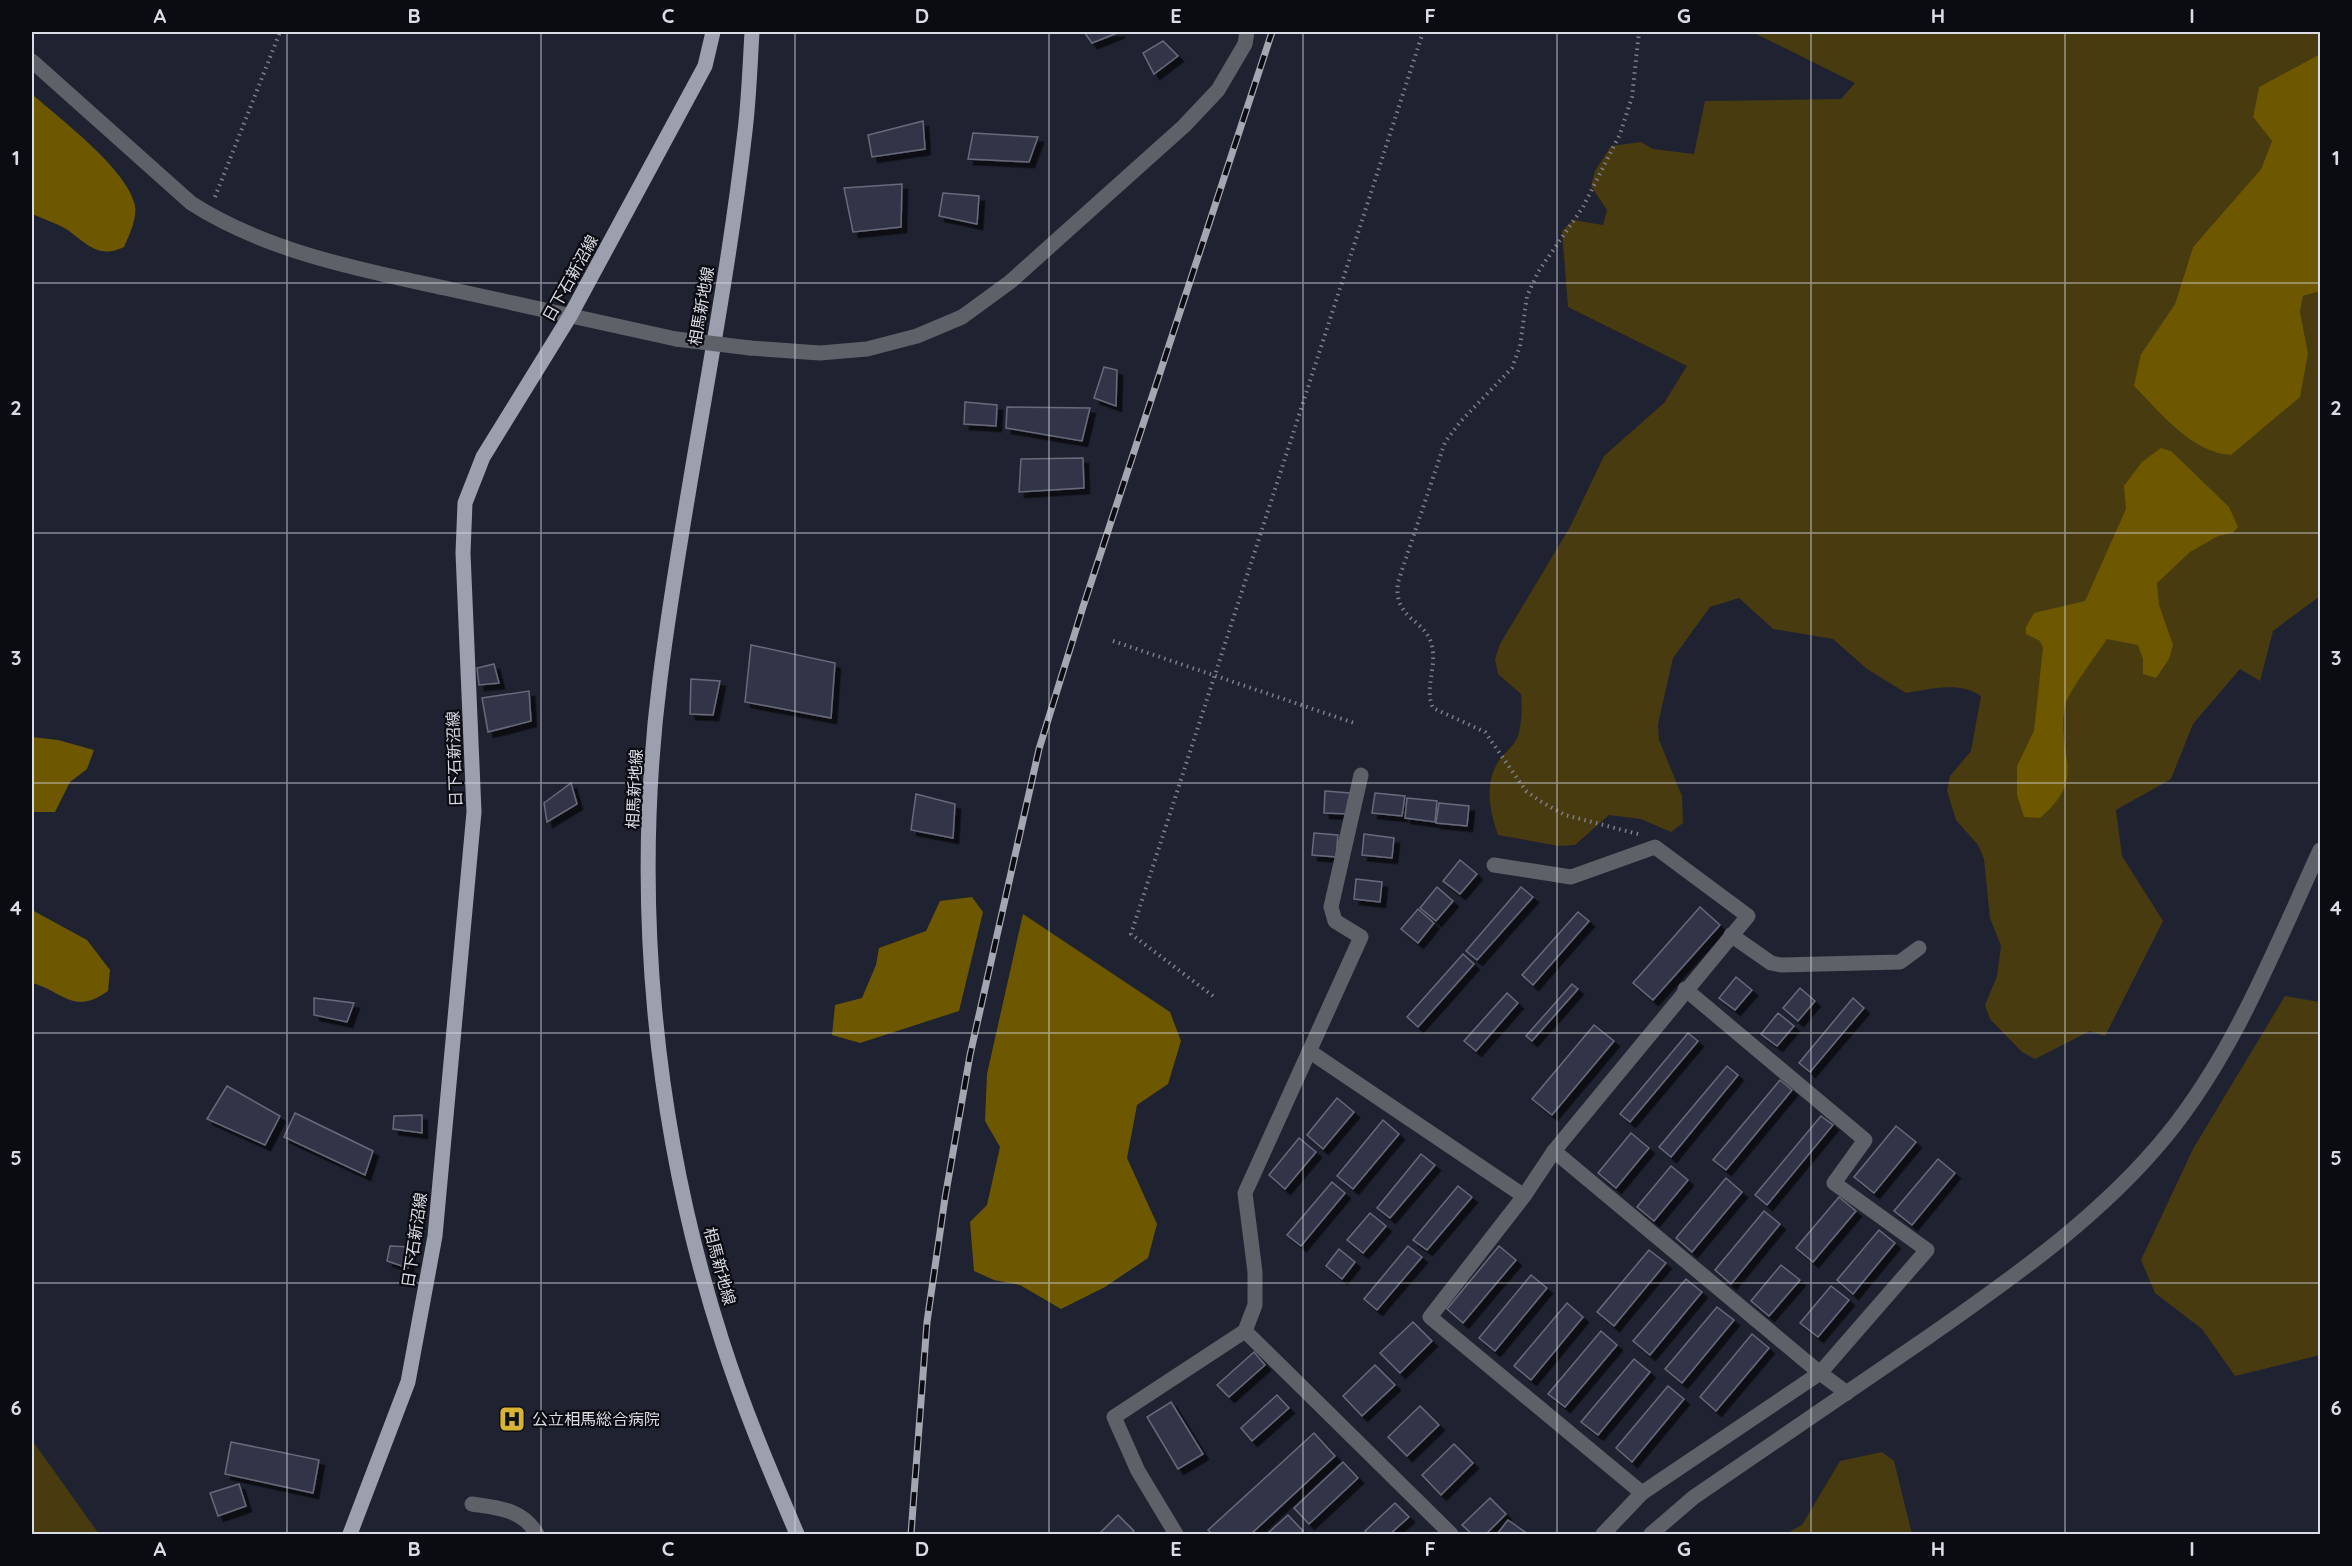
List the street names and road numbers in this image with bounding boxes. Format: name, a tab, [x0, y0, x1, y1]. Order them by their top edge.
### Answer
street label: 日下石新沼線	[538, 231, 602, 325]
street label: 相馬新地線	[684, 265, 718, 347]
street label: 日下石新沼線	[442, 711, 466, 807]
street label: 相馬新地線	[622, 749, 646, 829]
street label: 日下石新沼線	[397, 1191, 431, 1289]
street label: 相馬新地線	[700, 1225, 740, 1307]

